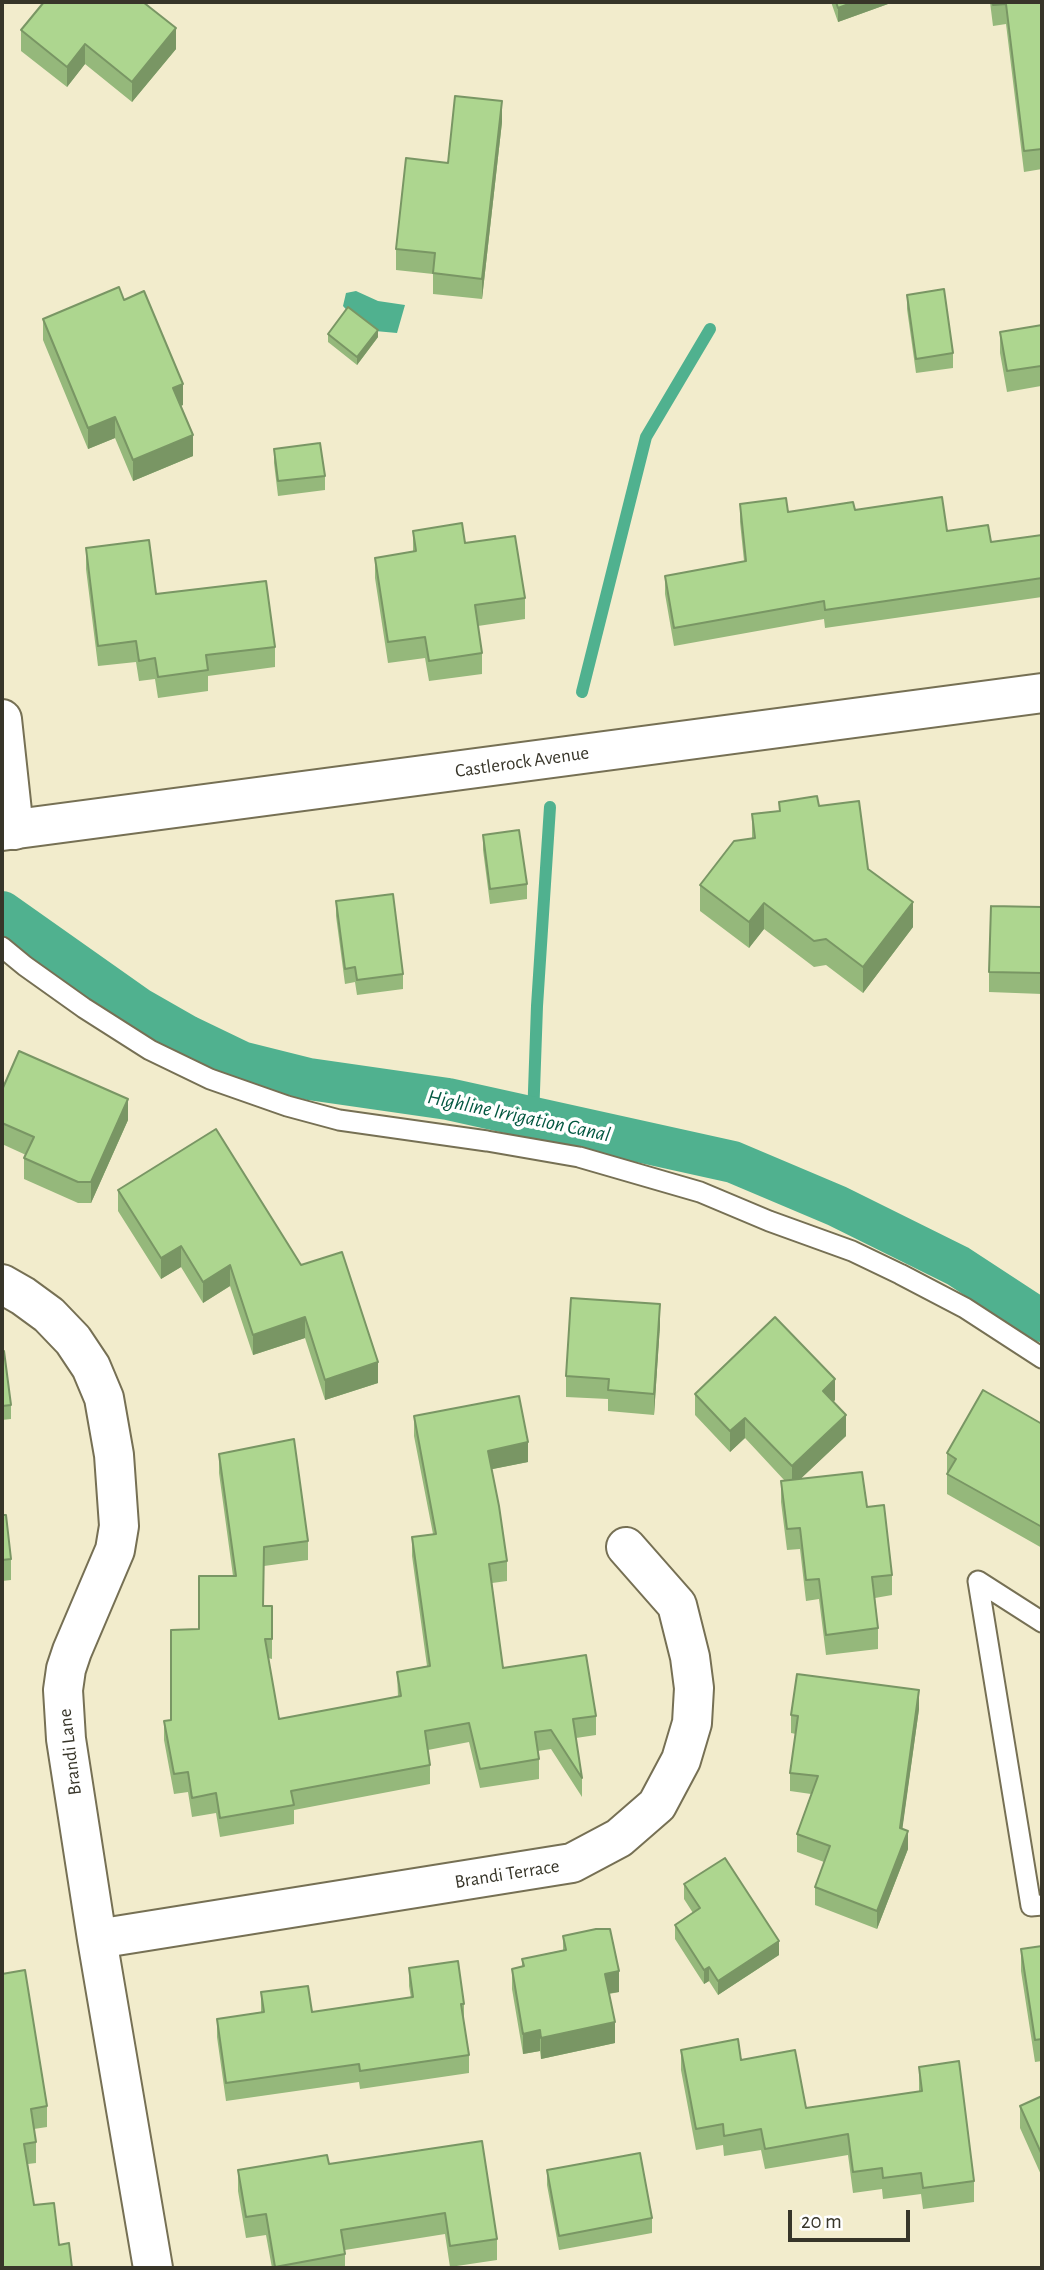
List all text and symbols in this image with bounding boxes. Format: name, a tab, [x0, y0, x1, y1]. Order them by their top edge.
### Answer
street label: Castlerock Avenue	[453, 741, 591, 783]
water label: Highline Irrigation Canal	[425, 1084, 613, 1148]
street label: Brandi Lane	[53, 1707, 87, 1797]
street label: Brandi Terrace	[453, 1854, 561, 1894]
scale bar	[792, 2196, 914, 2240]
text: 20 m	[801, 2211, 842, 2232]

